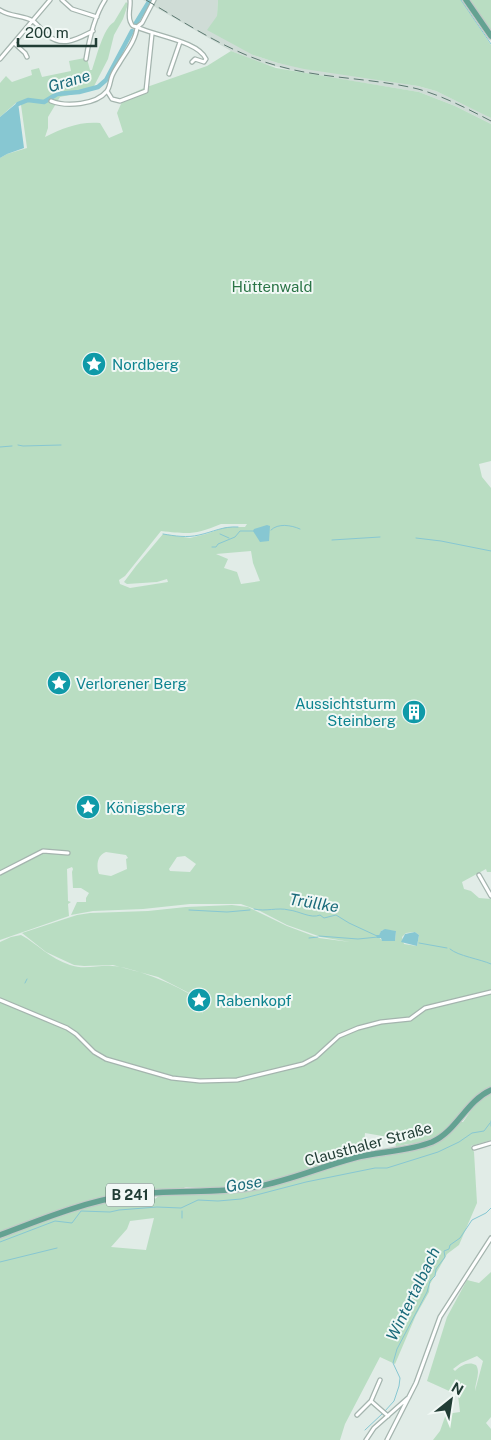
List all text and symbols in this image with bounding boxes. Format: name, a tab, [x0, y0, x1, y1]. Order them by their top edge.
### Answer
scale bar	[18, 15, 95, 47]
text: 200 m	[25, 24, 69, 41]
water label: Grane	[46, 66, 93, 96]
park label: Hüttenwald	[232, 278, 312, 295]
place icon: Nordberg	[81, 351, 107, 377]
place label: Nordberg	[112, 356, 179, 373]
place icon: Verlorener Berg	[46, 670, 72, 696]
place label: Verlorener Berg	[76, 675, 187, 692]
place label: Aussichtsturm Steinberg	[295, 695, 396, 729]
building icon: Aussichtsturm Steinberg	[401, 699, 427, 725]
place icon: Königsberg	[75, 794, 101, 820]
place label: Königsberg	[106, 799, 186, 816]
water label: Trüllke	[288, 890, 340, 916]
place icon: Rabenkopf	[186, 987, 212, 1013]
place label: Rabenkopf	[216, 992, 292, 1009]
street label: Clausthaler Straße	[303, 1119, 433, 1169]
water label: Gose	[225, 1172, 264, 1196]
road number: B 241	[106, 1184, 154, 1206]
water label: Wintertalbach	[382, 1244, 444, 1344]
north arrow	[426, 1375, 476, 1425]
text: N	[449, 1379, 466, 1398]

